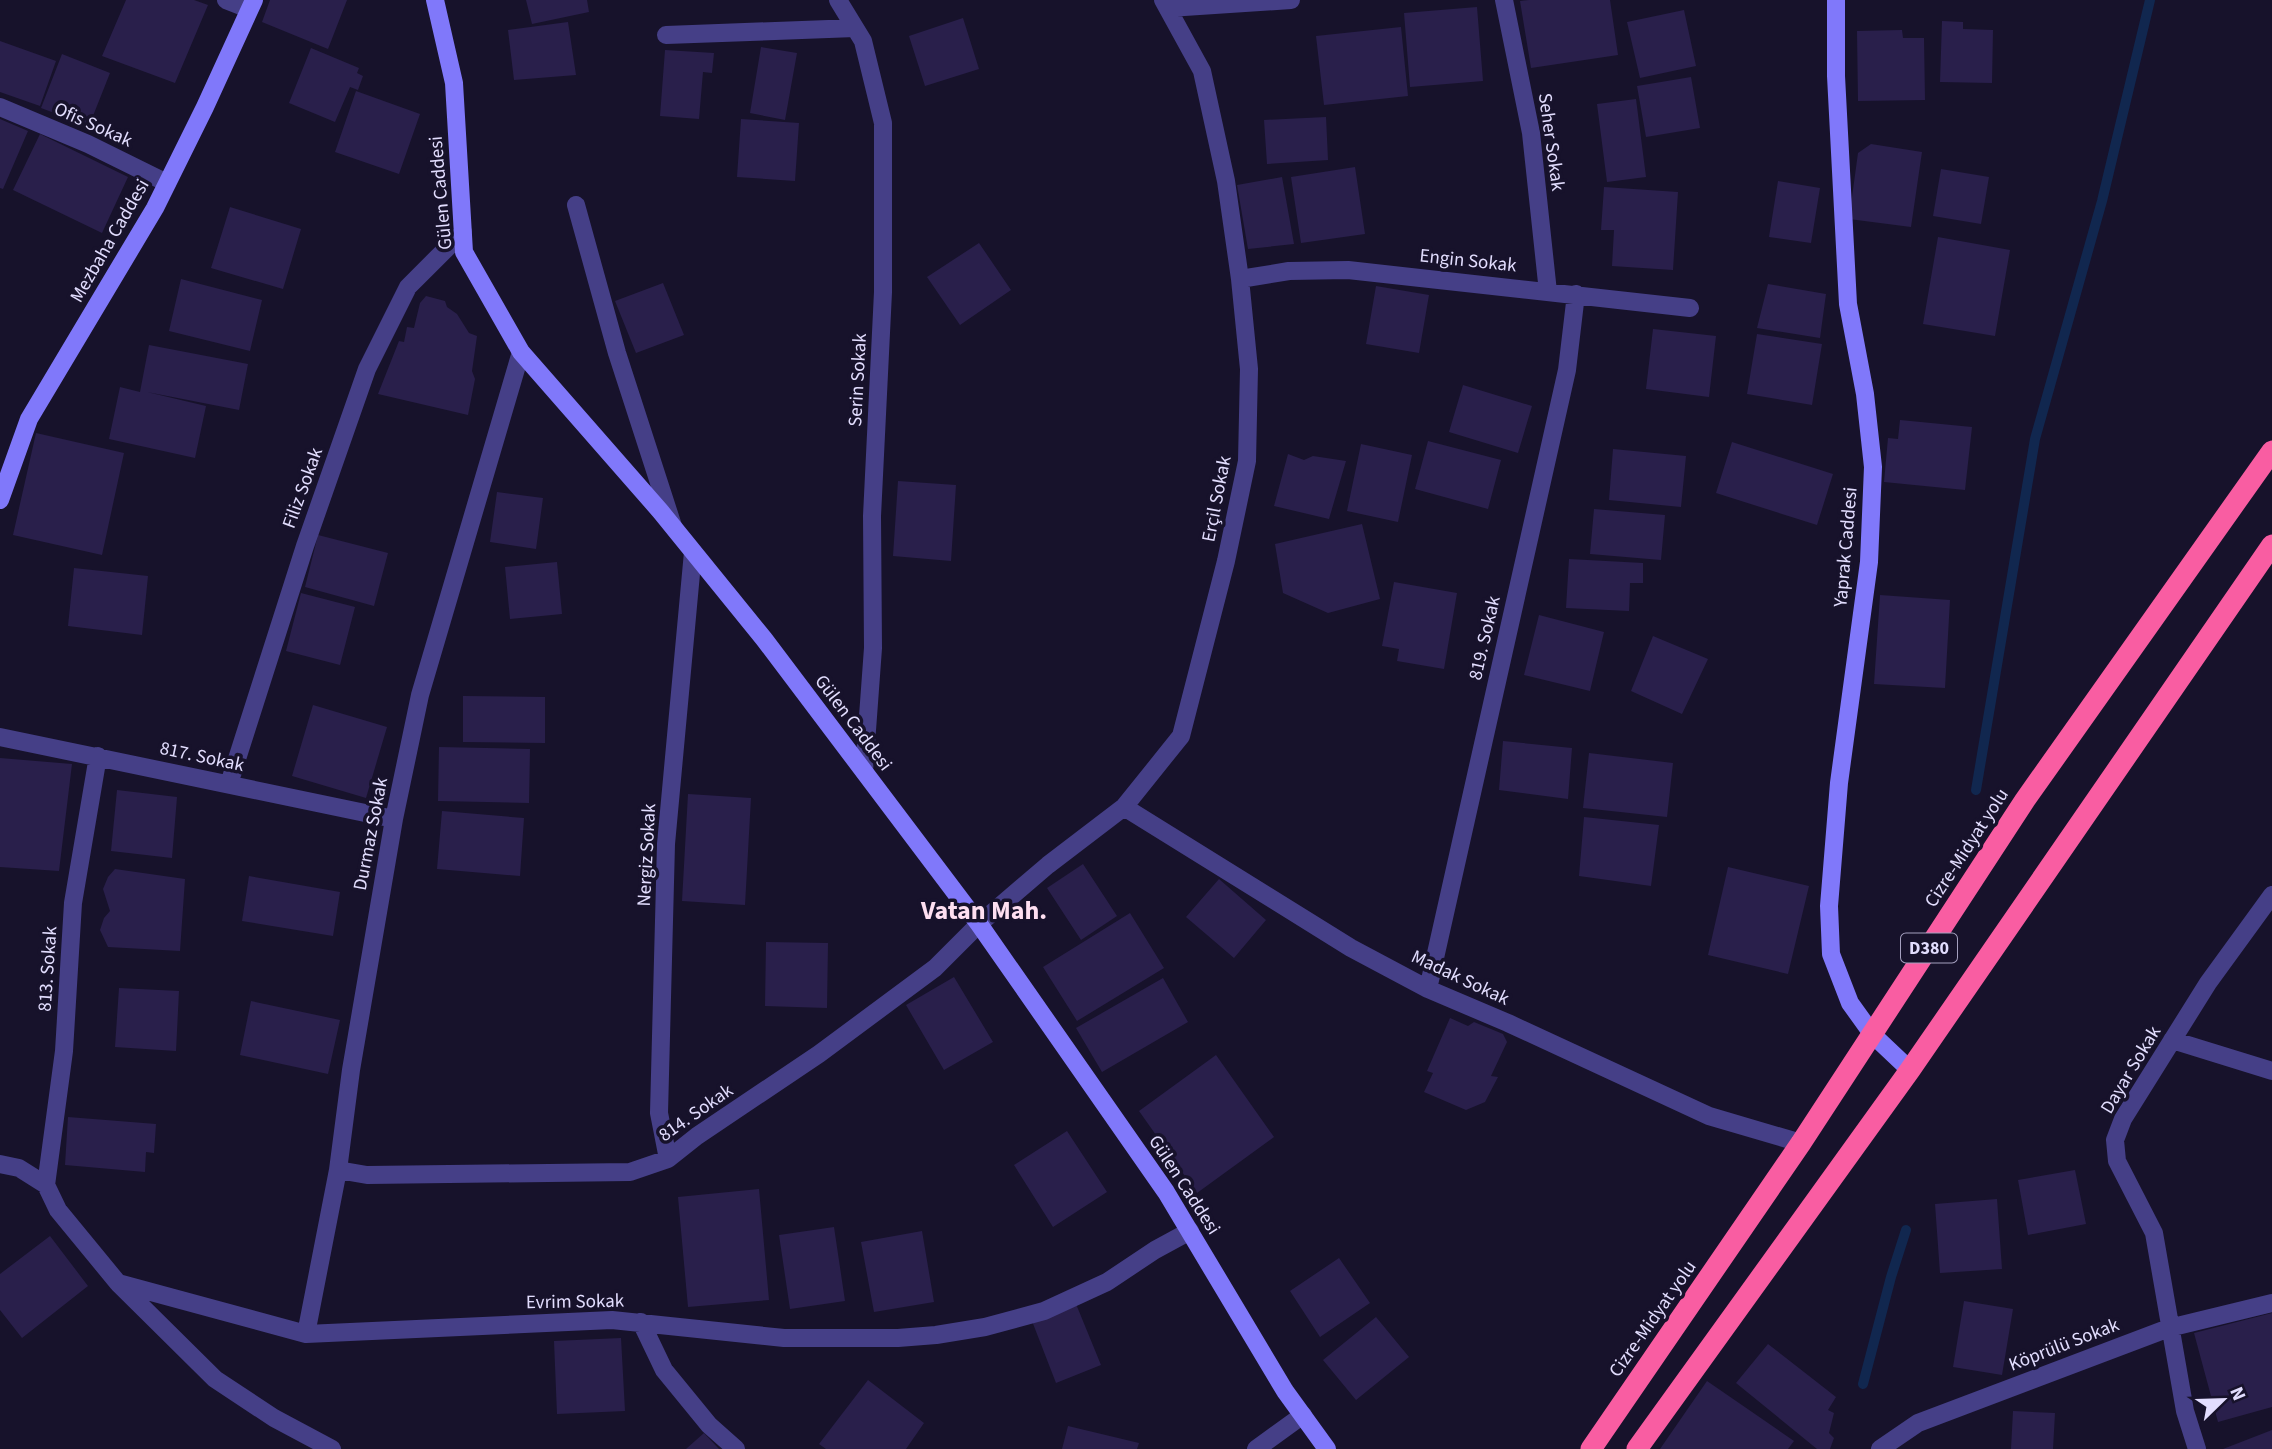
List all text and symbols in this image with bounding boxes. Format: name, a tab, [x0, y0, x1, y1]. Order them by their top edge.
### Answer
street label: Seher Sokak	[1531, 91, 1571, 193]
street label: Ofis Sokak	[49, 96, 137, 155]
street label: Gülen Caddesi	[423, 135, 459, 251]
street label: Mezbaha Caddesi	[64, 174, 156, 308]
street label: Engin Sokak	[1418, 242, 1518, 280]
street label: Serin Sokak	[842, 332, 874, 427]
street label: Filiz Sokak	[276, 443, 330, 532]
street label: Erçil Sokak	[1195, 453, 1239, 544]
street label: Yaprak Caddesi	[1827, 486, 1865, 609]
street label: 819. Sokak	[1462, 593, 1508, 683]
street label: Gülen Caddesi	[808, 669, 898, 777]
street label: 817. Sokak	[157, 735, 247, 779]
street label: Durmaz Sokak	[347, 775, 395, 893]
street label: Cizre-Midyat yolu	[1918, 783, 2016, 913]
street label: Nergiz Sokak	[631, 802, 663, 907]
district label: Vatan Mah.	[920, 892, 1047, 929]
street label: 813. Sokak	[32, 925, 64, 1013]
road number: D380	[1901, 933, 1957, 962]
street label: Madak Sokak	[1407, 944, 1514, 1013]
street label: Dayar Sokak	[2094, 1020, 2168, 1119]
street label: 814. Sokak	[653, 1077, 739, 1149]
street label: Gülen Caddesi	[1142, 1130, 1226, 1240]
street label: Cizre-Midyat yolu	[1603, 1255, 1703, 1383]
street label: Evrim Sokak	[526, 1288, 625, 1316]
street label: Köprülü Sokak	[2005, 1311, 2124, 1378]
north arrow	[2188, 1365, 2258, 1435]
text: N	[2222, 1383, 2252, 1405]

